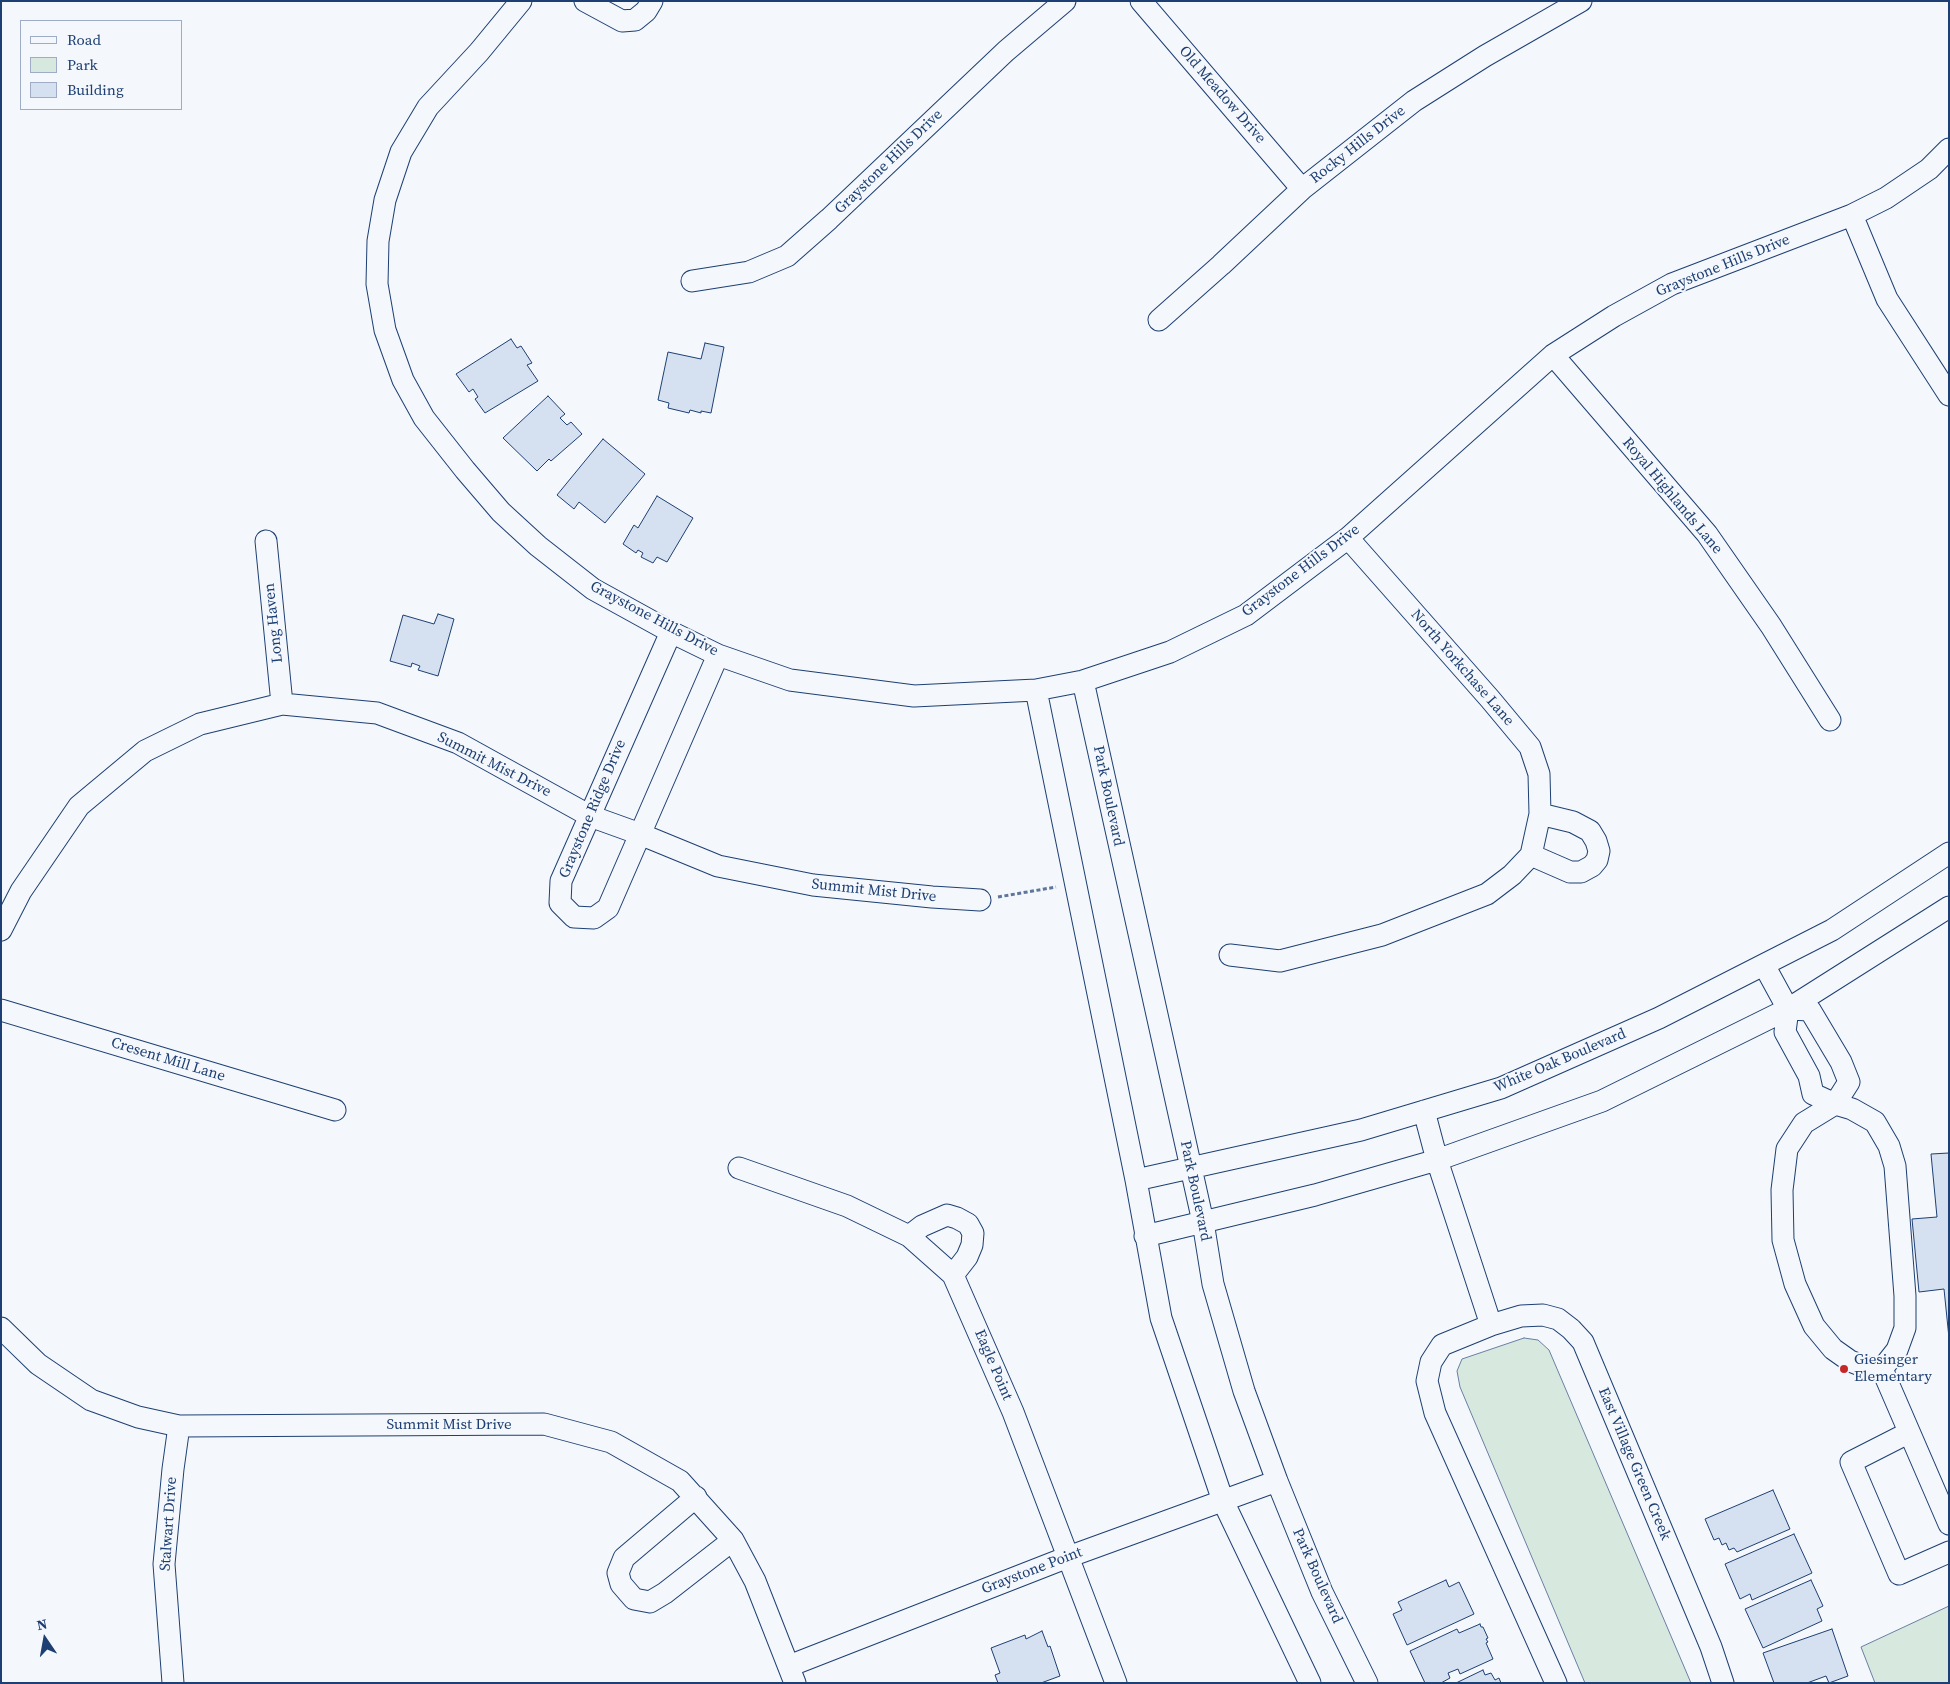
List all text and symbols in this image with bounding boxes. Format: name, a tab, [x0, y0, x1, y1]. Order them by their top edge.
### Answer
legend	[20, 20, 182, 110]
text: Road	[67, 29, 101, 50]
street label: Old Meadow Drive	[1175, 43, 1269, 147]
text: Park	[67, 54, 98, 75]
text: Building	[67, 79, 124, 100]
street label: Rocky Hills Drive	[1307, 102, 1409, 188]
street label: Graystone Hills Drive	[831, 106, 947, 218]
street label: Graystone Hills Drive	[1653, 231, 1793, 301]
street label: Royal Highlands Lane	[1618, 434, 1726, 558]
street label: Graystone Hills Drive	[1239, 521, 1363, 621]
street label: Graystone Hills Drive	[587, 578, 721, 660]
street label: Long Haven	[261, 582, 287, 664]
street label: North Yorkchase Lane	[1407, 606, 1517, 730]
street label: Summit Mist Drive	[434, 729, 554, 801]
street label: Graystone Ridge Drive	[556, 737, 630, 881]
street label: Park Boulevard	[1089, 744, 1127, 848]
street label: Summit Mist Drive	[811, 876, 937, 906]
street label: White Oak Boulevard	[1491, 1025, 1629, 1097]
street label: Cresent Mill Lane	[109, 1034, 227, 1086]
street label: Park Boulevard	[1176, 1139, 1214, 1243]
street label: Eagle Point	[970, 1327, 1016, 1403]
place label: Giesinger Elementary	[1854, 1351, 1932, 1386]
marker: Giesinger Elementary	[1838, 1363, 1850, 1375]
street label: East Village Green Creek	[1594, 1385, 1674, 1543]
street label: Summit Mist Drive	[386, 1416, 512, 1434]
street label: Stalwart Drive	[157, 1476, 181, 1572]
street label: Park Boulevard	[1288, 1526, 1346, 1626]
street label: Graystone Point	[979, 1544, 1085, 1598]
text: N	[35, 1613, 49, 1635]
north arrow	[20, 1614, 70, 1664]

